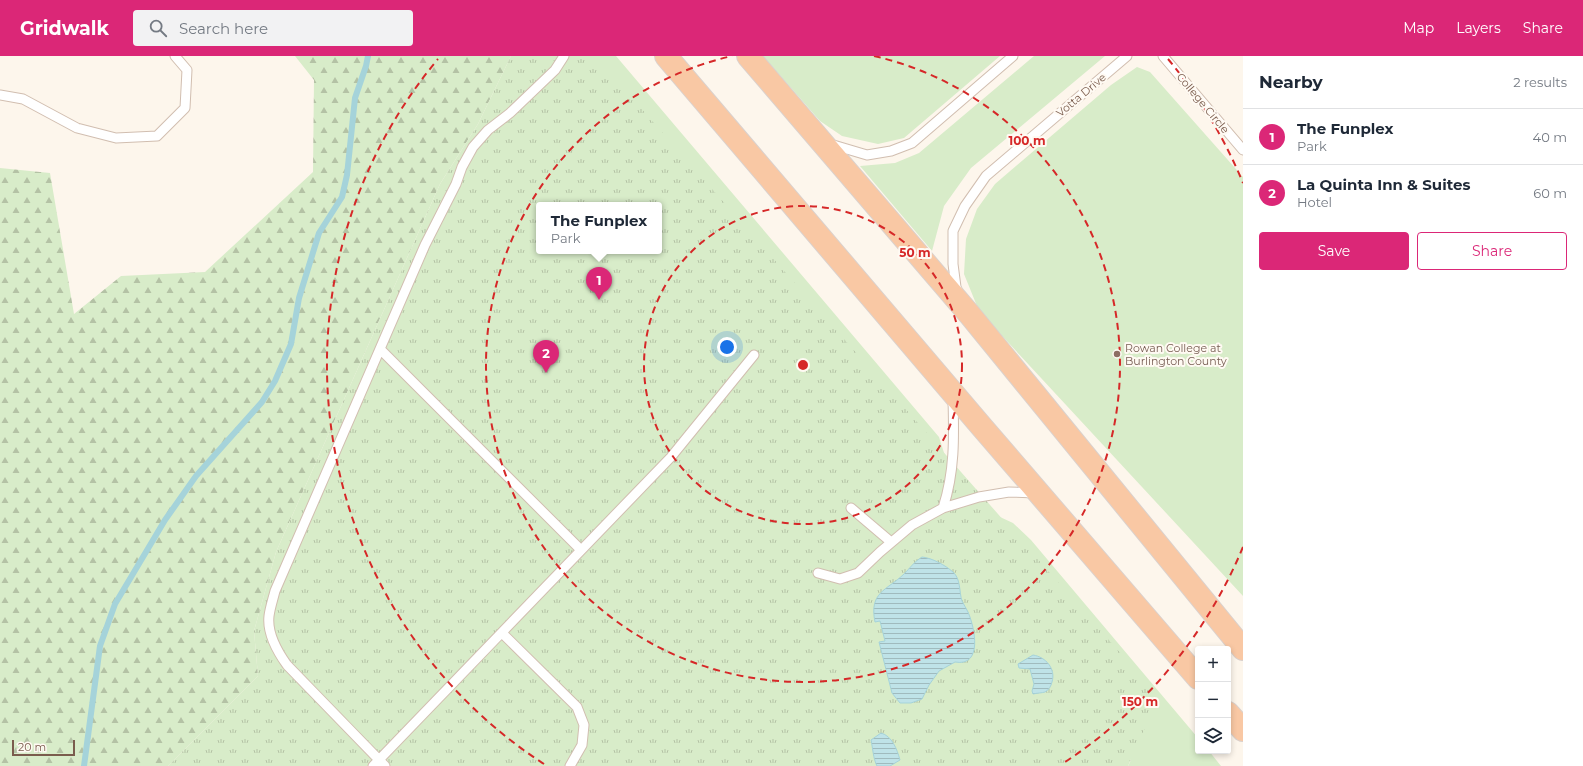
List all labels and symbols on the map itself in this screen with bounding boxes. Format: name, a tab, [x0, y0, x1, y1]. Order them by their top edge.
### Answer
street label: Votta Drive	[1053, 70, 1109, 120]
street label: College Circle	[1174, 70, 1233, 136]
text: 100 m	[1009, 133, 1045, 148]
text: 50 m	[899, 245, 931, 260]
pin: 1	[586, 267, 612, 300]
your location	[717, 337, 737, 357]
pin: 2	[533, 340, 559, 373]
place label: Rowan College at Burlington County	[1125, 341, 1227, 368]
marker: Rowan College at Burlington County	[1112, 349, 1122, 359]
centre of rings	[796, 358, 810, 372]
text: 150 m	[1122, 694, 1158, 709]
scale bar	[12, 738, 75, 757]

